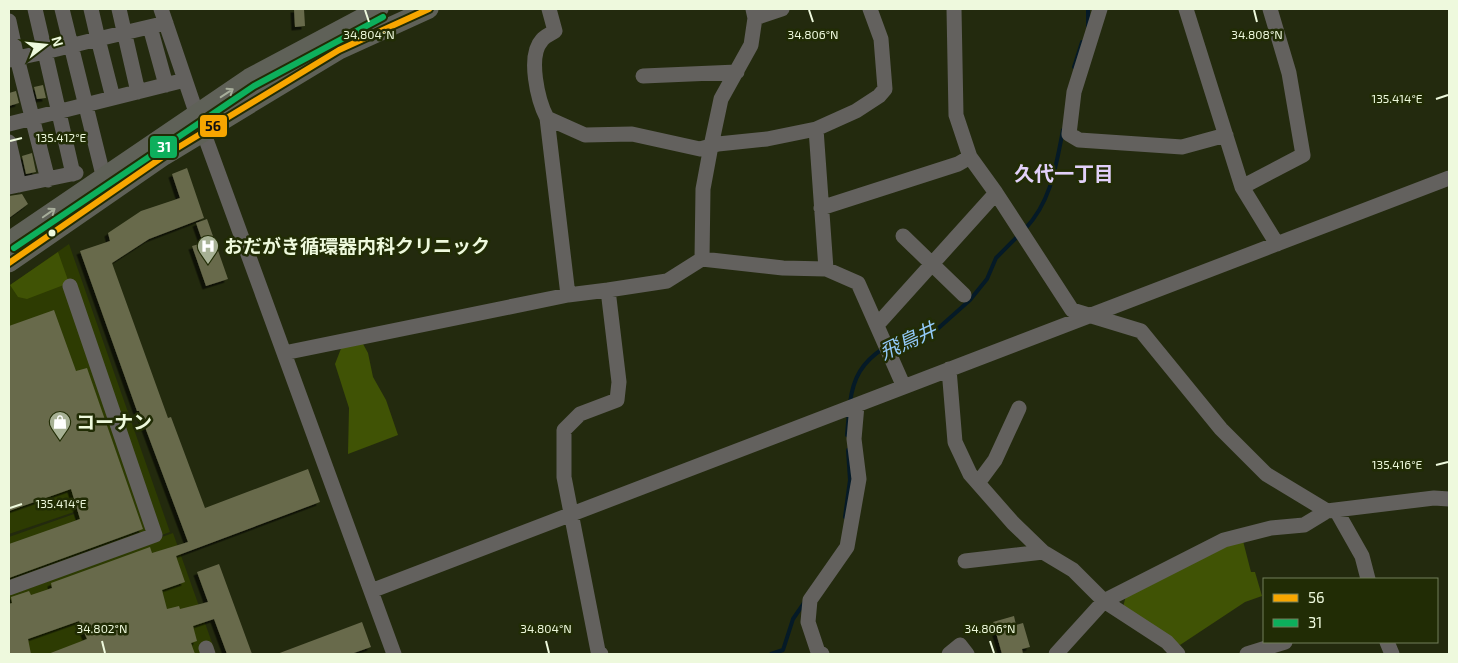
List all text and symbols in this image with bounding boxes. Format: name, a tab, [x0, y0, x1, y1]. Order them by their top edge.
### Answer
north arrow	[20, 20, 70, 70]
text: 34.804°N	[343, 27, 395, 41]
text: 34.806°N	[787, 27, 839, 41]
text: 34.808°N	[1231, 27, 1283, 41]
text: N	[48, 34, 68, 48]
one-way arrow	[219, 87, 233, 97]
text: 135.414°E	[1371, 91, 1423, 105]
line badge: 56	[199, 114, 228, 138]
text: 56	[205, 117, 221, 134]
text: 135.412°E	[36, 130, 87, 144]
line badge: 31	[149, 135, 178, 159]
text: 31	[157, 138, 171, 155]
district label: 久代一丁目	[1014, 161, 1114, 185]
one-way arrow	[42, 208, 56, 218]
unlabelled marker	[47, 228, 57, 238]
hospital icon: おだがき循環器内科クリニック	[196, 234, 220, 265]
place label: おだがき循環器内科クリニック	[224, 234, 490, 257]
water label: 飛鳥井	[875, 316, 942, 364]
shop icon: コーナン	[48, 410, 72, 441]
place label: コーナン	[76, 410, 152, 433]
text: 135.416°E	[1372, 457, 1423, 471]
text: 135.414°E	[35, 496, 87, 510]
legend	[1263, 578, 1438, 643]
text: 56	[1308, 588, 1325, 606]
text: 31	[1308, 613, 1322, 631]
text: 34.802°N	[77, 621, 127, 635]
text: 34.804°N	[520, 621, 572, 635]
text: 34.806°N	[964, 621, 1016, 635]

